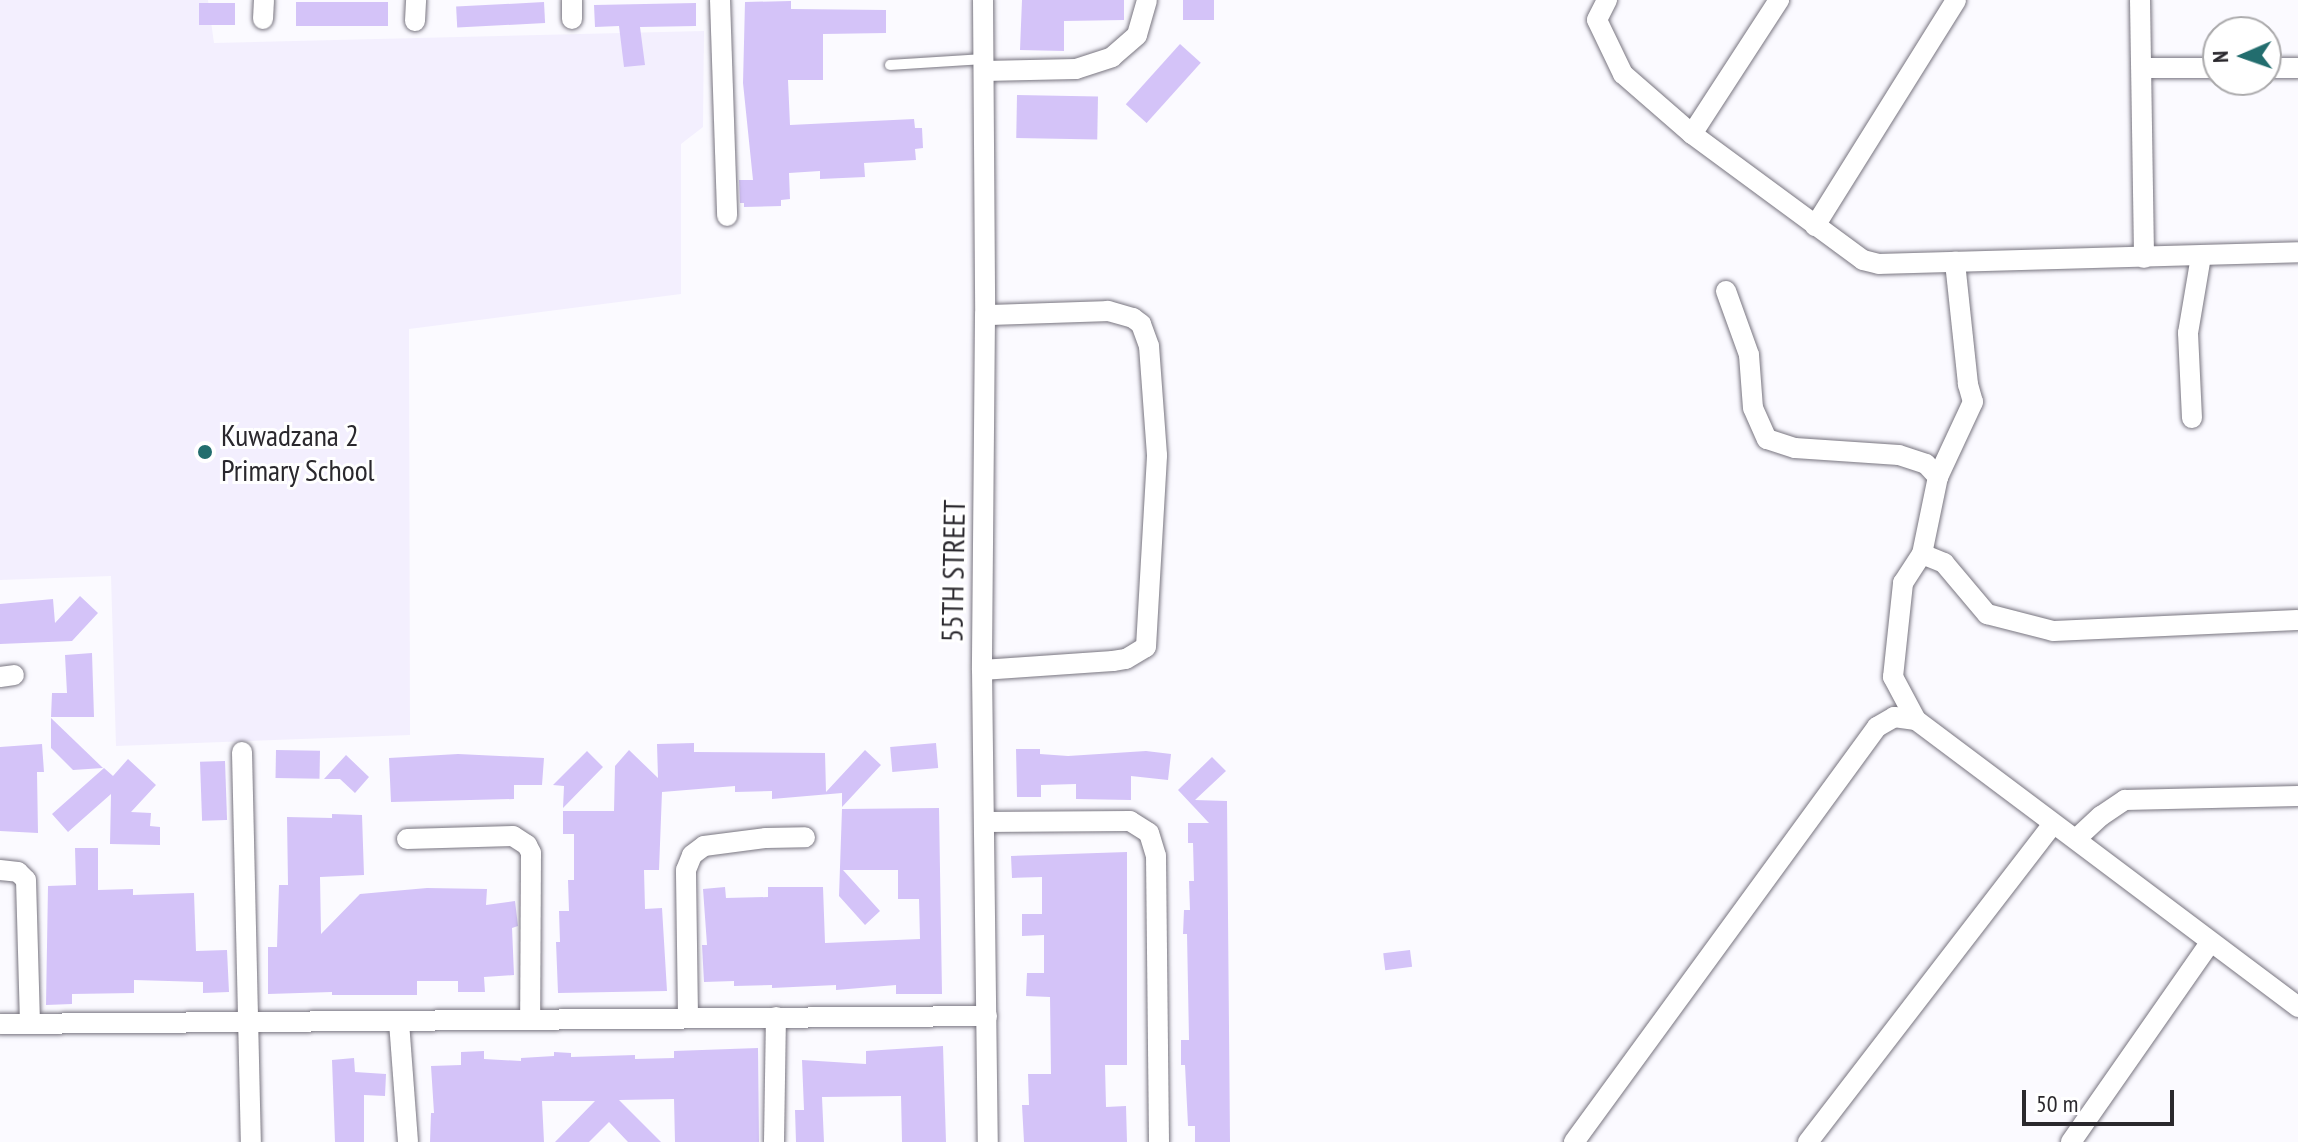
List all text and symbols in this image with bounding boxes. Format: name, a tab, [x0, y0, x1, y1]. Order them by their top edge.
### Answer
north arrow	[2202, 16, 2282, 96]
text: N	[2206, 50, 2234, 63]
place label: Kuwadzana 2 Primary School	[221, 417, 375, 488]
marker: Kuwadzana 2 Primary School	[196, 443, 214, 461]
street label: 55TH STREET	[934, 499, 972, 643]
scale bar	[2026, 1074, 2178, 1124]
text: 50 m	[2036, 1088, 2078, 1119]

